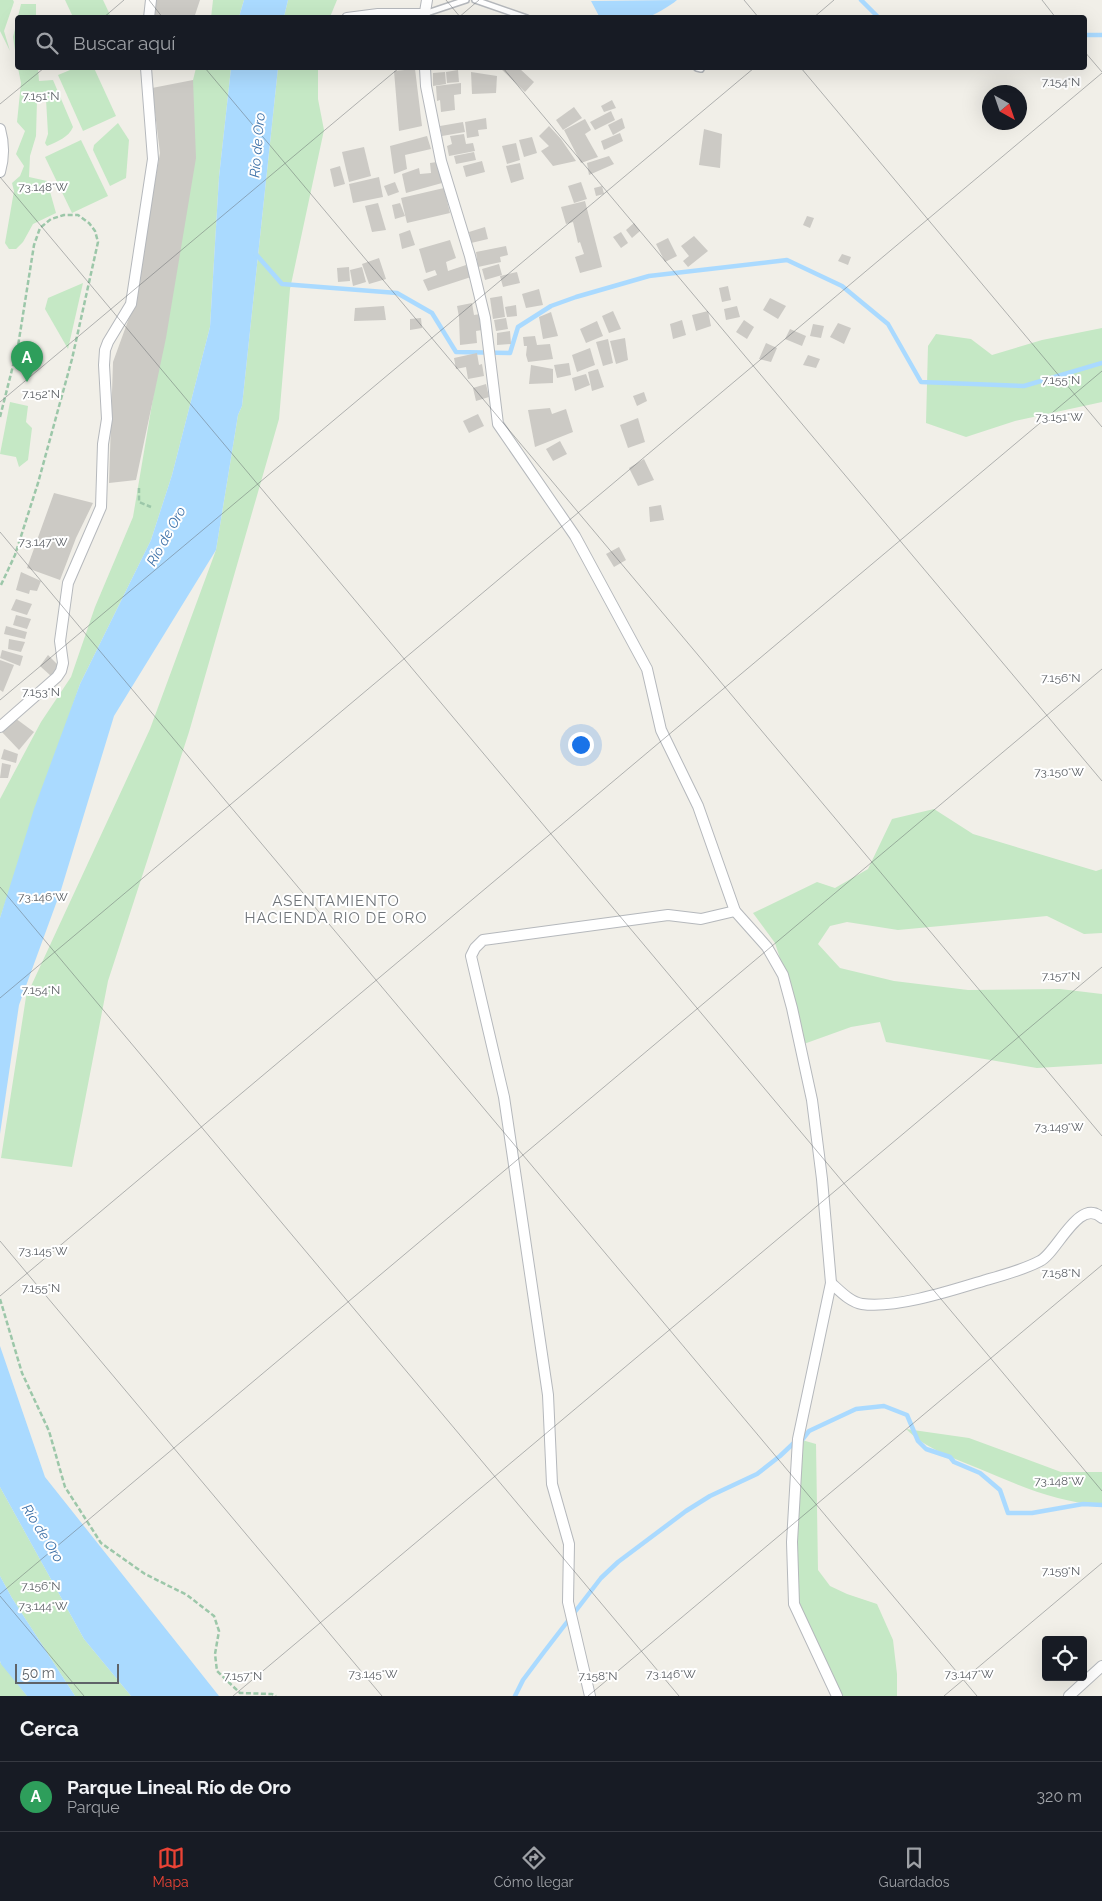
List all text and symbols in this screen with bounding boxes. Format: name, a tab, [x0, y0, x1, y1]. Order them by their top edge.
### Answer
search box	[15, 15, 1087, 70]
icon: search	[33, 29, 61, 57]
text: Buscar aquí	[73, 32, 175, 54]
text: 7.154°N	[1042, 75, 1080, 89]
north arrow	[982, 85, 1027, 130]
text: 7.151°N	[23, 89, 59, 103]
water label: Río de Oro	[246, 112, 268, 178]
text: 73.148°W	[18, 180, 68, 194]
pin: A	[11, 341, 43, 382]
text: 7.155°N	[1042, 373, 1080, 387]
text: 7.152°N	[22, 387, 60, 401]
text: 73.151°W	[1035, 410, 1083, 424]
water label: Río de Oro	[143, 504, 189, 568]
text: 73.147°W	[19, 535, 68, 549]
text: 7.156°N	[1041, 671, 1081, 685]
text: 7.153°N	[22, 685, 60, 699]
your location	[568, 732, 594, 758]
text: 73.150°W	[1034, 765, 1084, 779]
text: 73.146°W	[18, 890, 68, 904]
district label: ASENTAMIENTO HACIENDA RIO DE ORO	[244, 892, 428, 927]
text: 7.157°N	[1042, 969, 1080, 983]
text: 7.154°N	[22, 983, 60, 997]
text: 73.149°W	[1034, 1120, 1084, 1134]
text: 73.145°W	[18, 1244, 68, 1258]
text: 7.158°N	[1041, 1266, 1081, 1280]
text: 7.155°N	[22, 1281, 60, 1295]
text: 73.148°W	[1034, 1474, 1084, 1488]
water label: Río de Oro	[19, 1501, 67, 1565]
text: 7.159°N	[1042, 1564, 1080, 1578]
text: 7.156°N	[21, 1579, 61, 1593]
text: 73.144°W	[19, 1599, 68, 1613]
map controls	[1042, 1636, 1087, 1681]
button: locate	[1042, 1636, 1087, 1681]
scale bar	[15, 1661, 119, 1684]
text: 50 m	[22, 1665, 55, 1681]
text: 73.145°W	[348, 1667, 398, 1681]
text: 73.146°W	[646, 1667, 696, 1681]
text: 73.147°W	[945, 1667, 994, 1681]
text: 7.157°N	[224, 1669, 262, 1683]
text: 7.158°N	[578, 1669, 618, 1683]
text: Cerca	[20, 1716, 79, 1741]
text: Parque Lineal Río de Oro	[67, 1776, 291, 1798]
text: A	[31, 1787, 41, 1806]
text: 320 m	[1037, 1787, 1082, 1806]
text: Parque	[67, 1798, 120, 1817]
tab: Mapa	[153, 1844, 189, 1890]
tab: Cómo llegar	[494, 1844, 574, 1890]
tab: Guardados	[879, 1844, 949, 1890]

